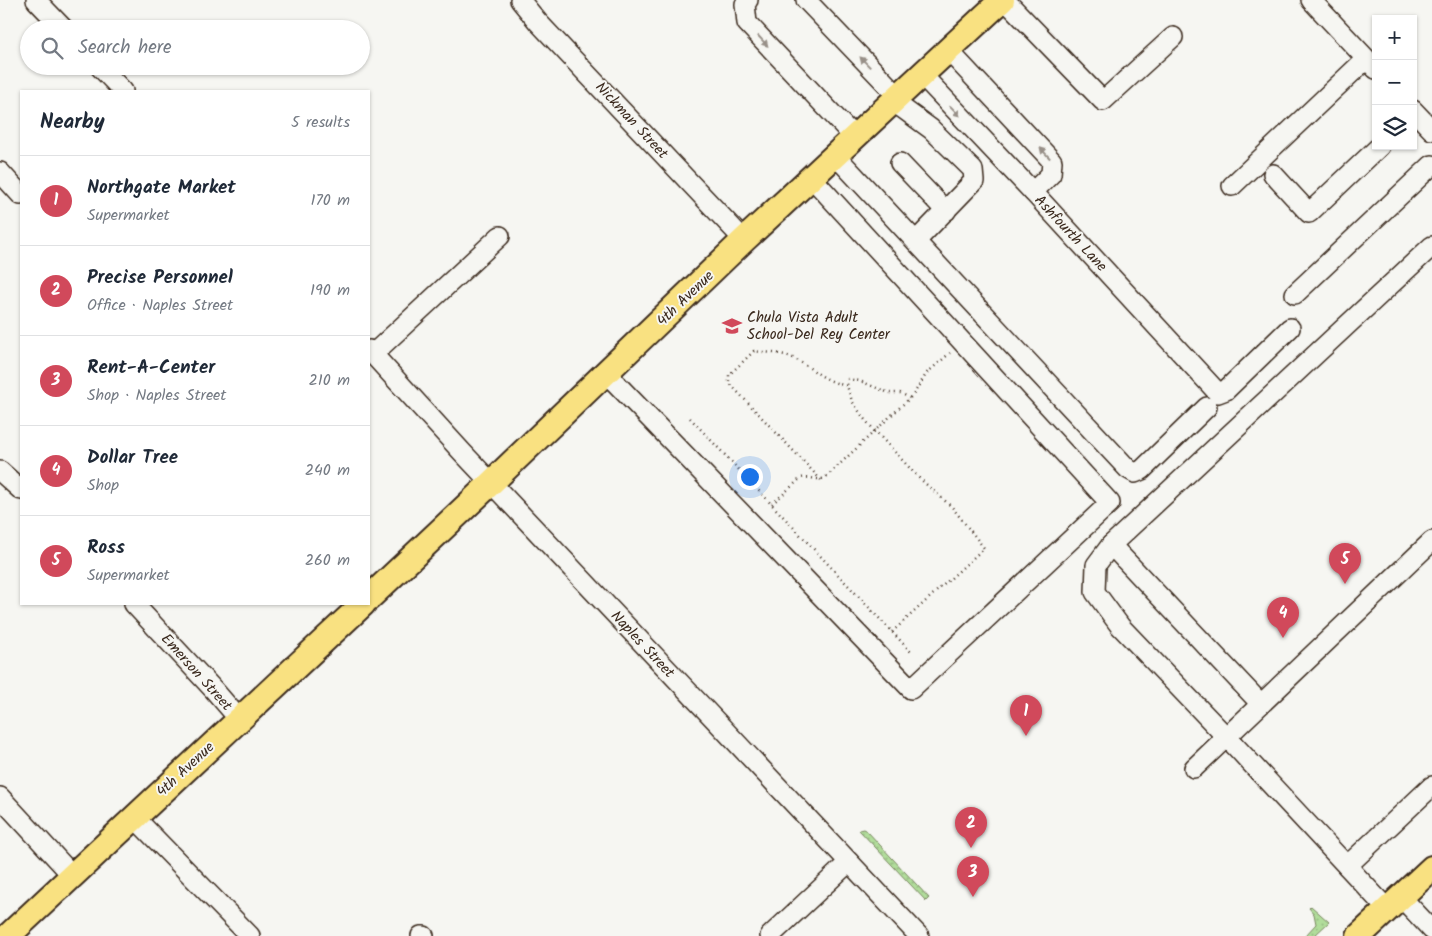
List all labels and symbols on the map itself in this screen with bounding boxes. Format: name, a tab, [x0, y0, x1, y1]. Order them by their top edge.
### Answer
one-way arrow	[757, 34, 769, 46]
one-way arrow	[859, 56, 871, 68]
street label: Nickman Street	[589, 76, 674, 165]
one-way arrow	[949, 104, 961, 116]
one-way arrow	[1039, 148, 1051, 160]
street label: Ashfourth Lane	[1028, 190, 1113, 278]
street label: 4th Avenue	[651, 265, 720, 332]
place label: Chula Vista Adult School-Del Rey Center	[747, 306, 891, 347]
school or university icon: Chula Vista Adult School-Del Rey Center	[721, 315, 743, 337]
your location	[737, 464, 763, 490]
pin: 5	[1329, 543, 1361, 584]
pin: 4	[1267, 597, 1299, 638]
street label: Naples Street	[604, 605, 680, 684]
street label: Emerson Street	[155, 628, 238, 717]
pin: 1	[1010, 695, 1042, 736]
street label: 4th Avenue	[151, 736, 220, 803]
pin: 2	[955, 807, 987, 848]
pin: 3	[957, 856, 989, 897]

